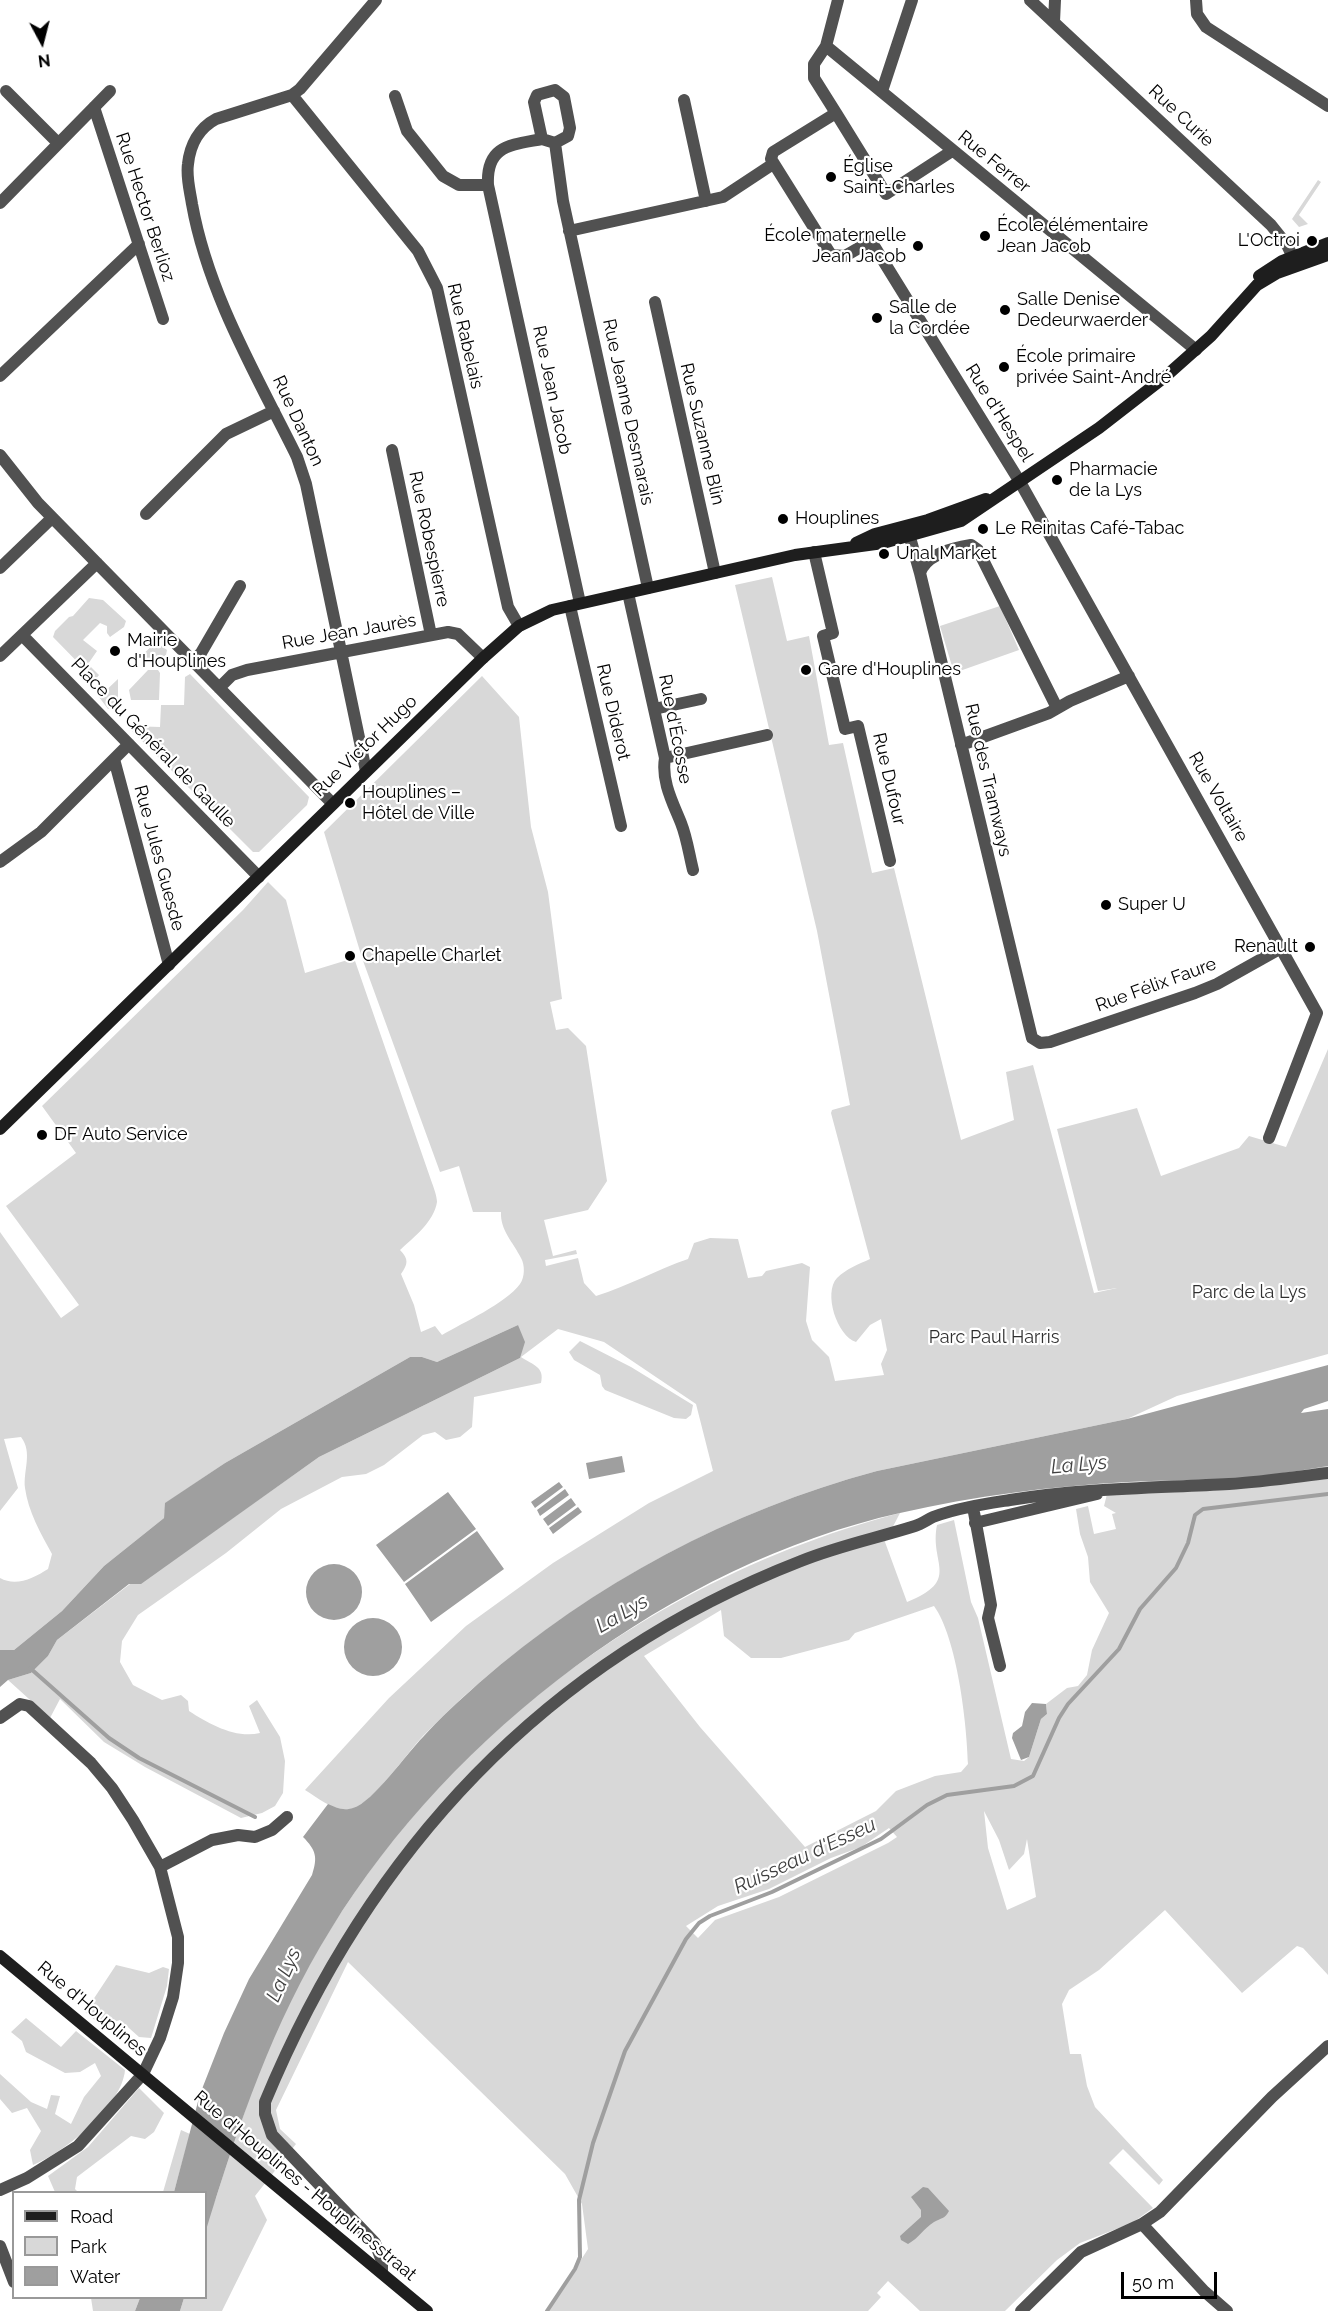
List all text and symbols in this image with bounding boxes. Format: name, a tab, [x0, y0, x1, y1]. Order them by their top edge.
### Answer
north arrow	[12, 12, 72, 72]
text: N	[37, 50, 51, 71]
street label: Rue Curie	[1144, 80, 1218, 152]
street label: Rue Ferrer	[953, 126, 1035, 198]
street label: Rue Hector Berlioz	[111, 130, 179, 284]
place label: Église Saint-Charles	[843, 156, 955, 198]
marker: Église Saint-Charles	[824, 170, 838, 184]
place label: École élémentaire Jean Jacob	[997, 215, 1148, 258]
place label: École maternelle Jean Jacob	[764, 225, 906, 268]
marker: École élémentaire Jean Jacob	[978, 229, 992, 243]
place label: L'Octroi	[1238, 230, 1300, 252]
marker: L'Octroi	[1305, 234, 1319, 248]
marker: École maternelle Jean Jacob	[911, 239, 925, 253]
street label: Rue Rabelais	[442, 281, 488, 391]
place label: Salle Denise Dedeurwaerder	[1017, 289, 1148, 332]
place label: Salle de la Cordée	[889, 297, 970, 340]
marker: Salle Denise Dedeurwaerder	[998, 303, 1012, 317]
marker: Salle de la Cordée	[870, 311, 884, 325]
street label: Rue Jeanne Desmarais	[598, 317, 658, 507]
street label: Rue Jean Jacob	[528, 324, 576, 456]
place label: École primaire privée Saint-André	[1016, 346, 1171, 388]
street label: Rue d'Hespel	[960, 360, 1038, 466]
marker: École primaire privée Saint-André	[997, 360, 1011, 374]
street label: Rue Suzanne Blin	[675, 361, 729, 507]
street label: Rue Danton	[268, 372, 328, 470]
place label: Pharmacie de la Lys	[1069, 459, 1158, 502]
street label: Rue Robespierre	[404, 469, 454, 609]
marker: Pharmacie de la Lys	[1050, 473, 1064, 487]
place label: Houplines	[795, 508, 879, 530]
marker: Houplines	[776, 512, 790, 526]
place label: Le Reinitas Café-Tabac	[995, 518, 1184, 540]
marker: Le Reinitas Café-Tabac	[976, 522, 990, 536]
place label: Unal Market	[896, 543, 997, 565]
marker: Unal Market	[877, 547, 891, 561]
street label: Rue Jean Jaurès	[280, 610, 418, 654]
place label: Mairie d'Houplines	[127, 630, 226, 672]
marker: Mairie d'Houplines	[108, 644, 122, 658]
street label: Place du Général de Gaulle	[66, 654, 240, 832]
place label: Gare d'Houplines	[818, 659, 961, 681]
street label: Rue Diderot	[591, 662, 635, 762]
marker: Gare d'Houplines	[799, 663, 813, 677]
street label: Rue d'Écosse	[654, 672, 696, 786]
street label: Rue Victor Hugo	[308, 691, 422, 801]
street label: Rue des Tramways	[960, 701, 1016, 859]
street label: Rue Dufour	[868, 731, 910, 827]
street label: Rue Voltaire	[1184, 748, 1252, 846]
place label: Houplines – Hôtel de Ville	[362, 782, 474, 824]
street label: Rue Jules Guesde	[129, 783, 189, 933]
marker: Houplines – Hôtel de Ville	[343, 796, 357, 810]
place label: Super U	[1118, 894, 1186, 916]
marker: Super U	[1099, 898, 1113, 912]
place label: Renault	[1234, 936, 1298, 958]
marker: Renault	[1303, 940, 1317, 954]
place label: Chapelle Charlet	[362, 945, 502, 967]
marker: Chapelle Charlet	[343, 949, 357, 963]
street label: Rue Félix Faure	[1093, 953, 1219, 1017]
place label: DF Auto Service	[54, 1124, 188, 1146]
marker: DF Auto Service	[35, 1128, 49, 1142]
park label: Parc de la Lys	[1192, 1282, 1306, 1304]
park label: Parc Paul Harris	[929, 1327, 1059, 1349]
water label: La Lys	[1050, 1451, 1108, 1479]
water label: La Lys	[592, 1590, 652, 1638]
water label: Ruisseau d'Esseu	[730, 1813, 880, 1899]
water label: La Lys	[262, 1944, 306, 2006]
street label: Rue d'Houplines	[33, 1957, 151, 2061]
street label: Rue d'Houplines - Houplinesstraat	[189, 2086, 421, 2286]
legend	[12, 2191, 207, 2299]
text: Road	[70, 2206, 113, 2227]
text: Park	[70, 2236, 107, 2257]
scale bar	[1124, 2260, 1220, 2298]
text: Water	[70, 2266, 120, 2287]
text: 50 m	[1132, 2272, 1174, 2293]

